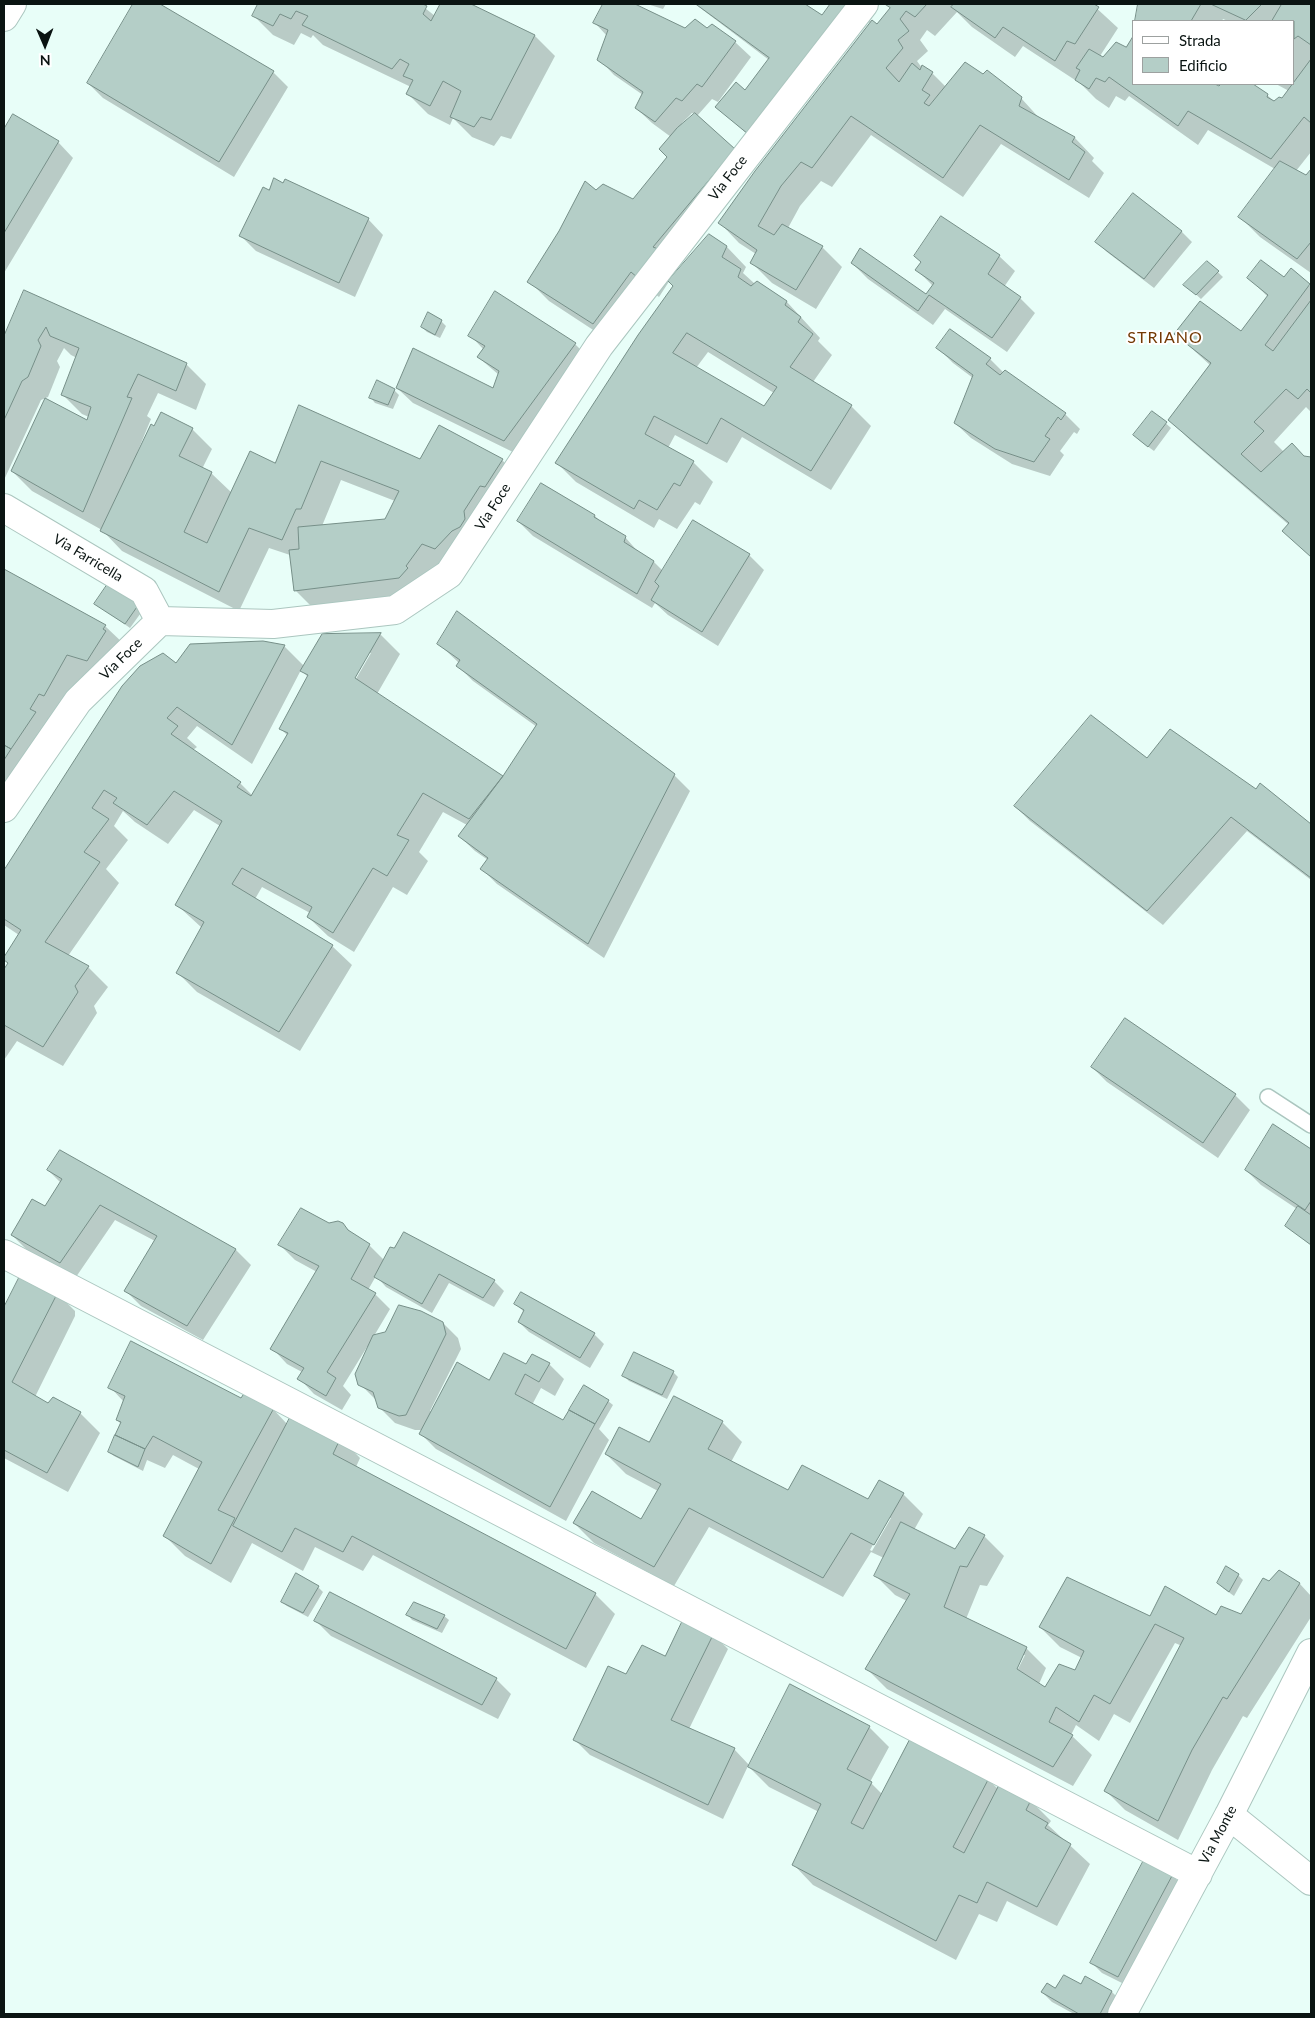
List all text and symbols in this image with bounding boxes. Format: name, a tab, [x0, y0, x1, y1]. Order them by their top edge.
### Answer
north arrow	[20, 20, 70, 70]
legend	[1132, 20, 1295, 85]
text: Strada	[1179, 31, 1221, 49]
text: N	[40, 52, 51, 69]
text: Edificio	[1179, 56, 1227, 74]
street label: Via Foce	[705, 152, 751, 204]
district label: STRIANO	[1126, 328, 1204, 348]
street label: Via Foce	[472, 480, 514, 534]
street label: Via Farricella	[50, 531, 126, 585]
street label: Via Foce	[96, 635, 146, 683]
street label: Via Monte	[1196, 1803, 1240, 1867]

